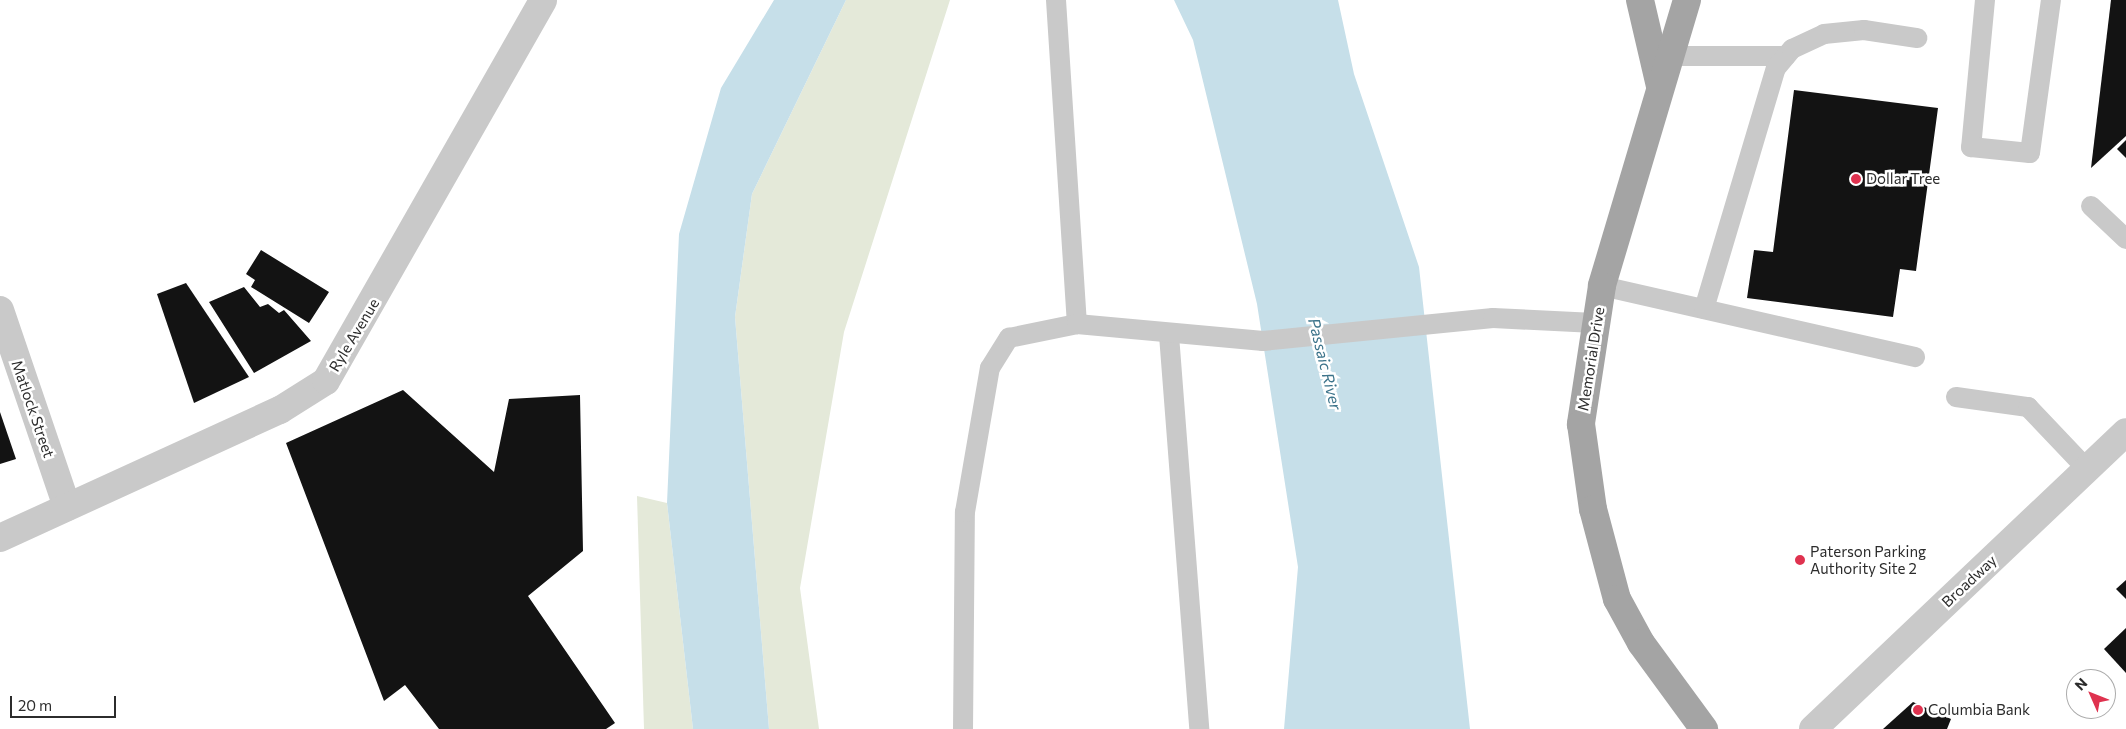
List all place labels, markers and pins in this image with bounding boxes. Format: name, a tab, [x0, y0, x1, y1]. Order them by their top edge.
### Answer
place label: Dollar Tree	[1866, 170, 1940, 188]
marker: Dollar Tree	[1850, 173, 1862, 185]
place label: Paterson Parking Authority Site 2	[1810, 542, 1926, 577]
marker: Paterson Parking Authority Site 2	[1794, 554, 1806, 566]
place label: Columbia Bank	[1928, 701, 2030, 719]
marker: Columbia Bank	[1912, 704, 1924, 716]

